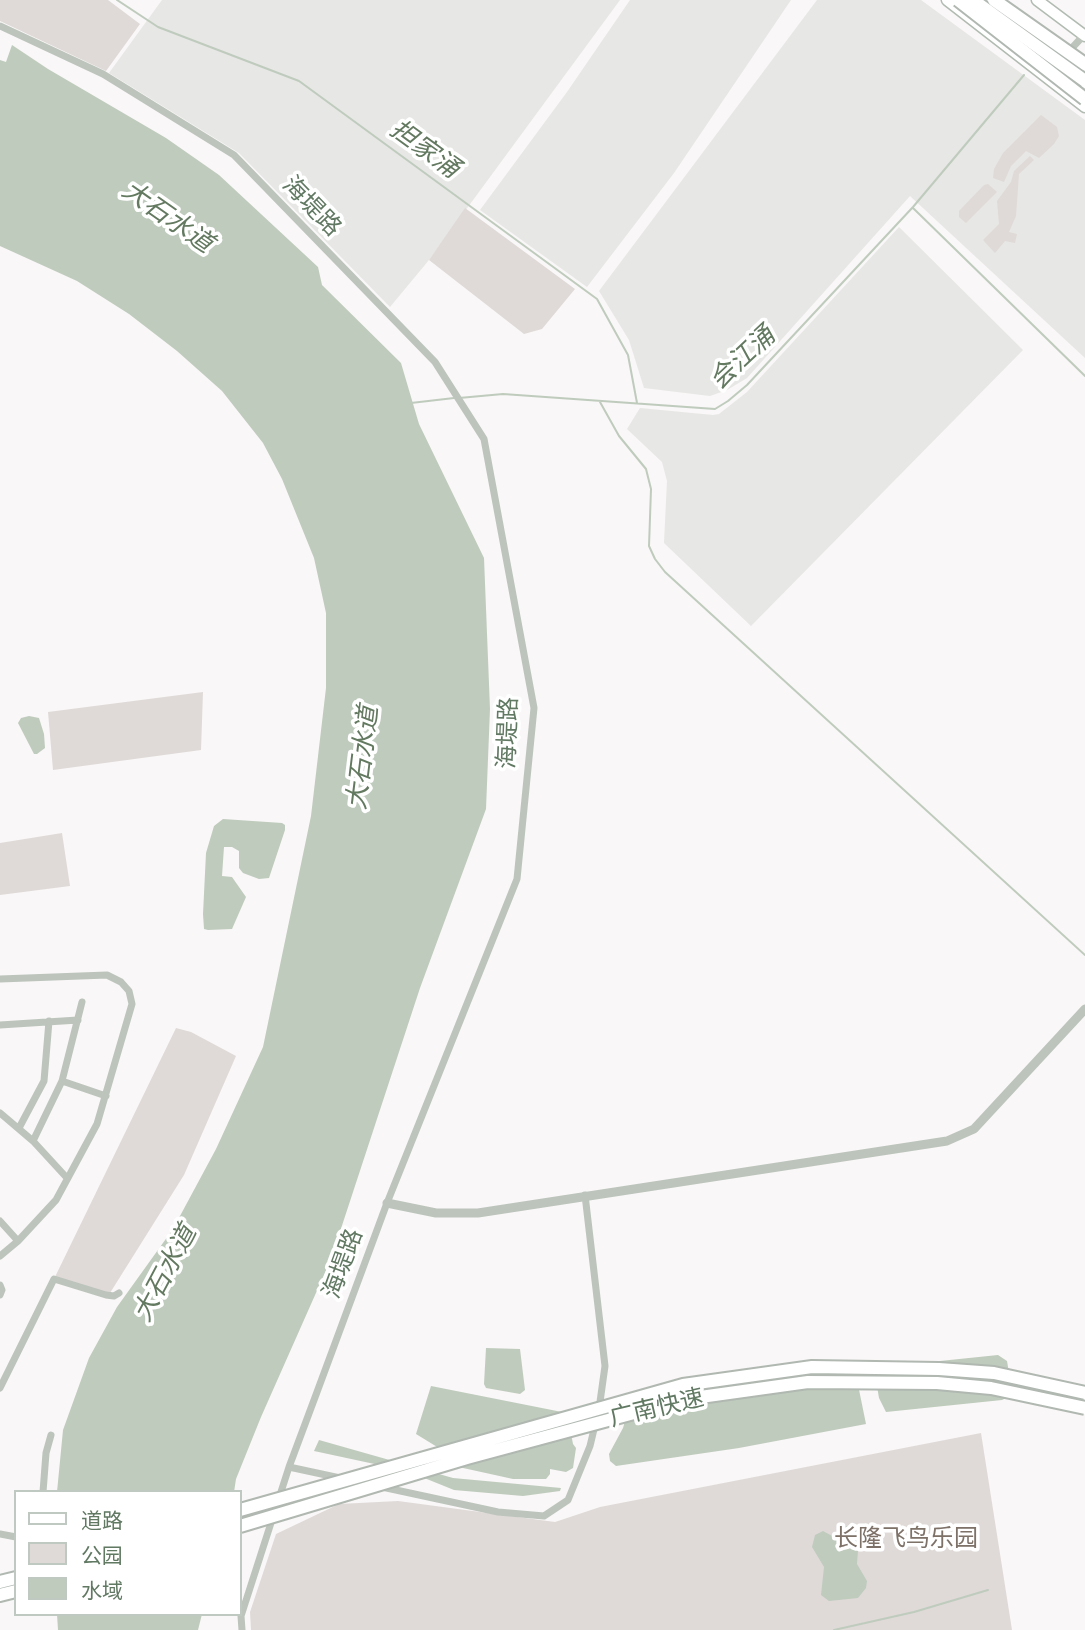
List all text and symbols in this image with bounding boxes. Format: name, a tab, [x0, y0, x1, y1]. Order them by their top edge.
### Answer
water label: 担家涌	[383, 114, 465, 186]
street label: 海堤路	[276, 171, 346, 243]
water label: 大石水道	[115, 175, 219, 261]
water label: 会江涌	[704, 321, 782, 397]
street label: 海堤路	[493, 697, 525, 769]
water label: 大石水道	[342, 704, 386, 812]
water label: 大石水道	[128, 1221, 204, 1327]
street label: 海堤路	[318, 1225, 370, 1303]
street label: 广南快速	[607, 1384, 707, 1434]
legend	[14, 1490, 242, 1616]
text: 道路	[81, 1508, 123, 1534]
park label: 长隆飞鸟乐园	[834, 1526, 978, 1554]
text: 公园	[81, 1543, 123, 1569]
text: 水域	[81, 1578, 123, 1604]

